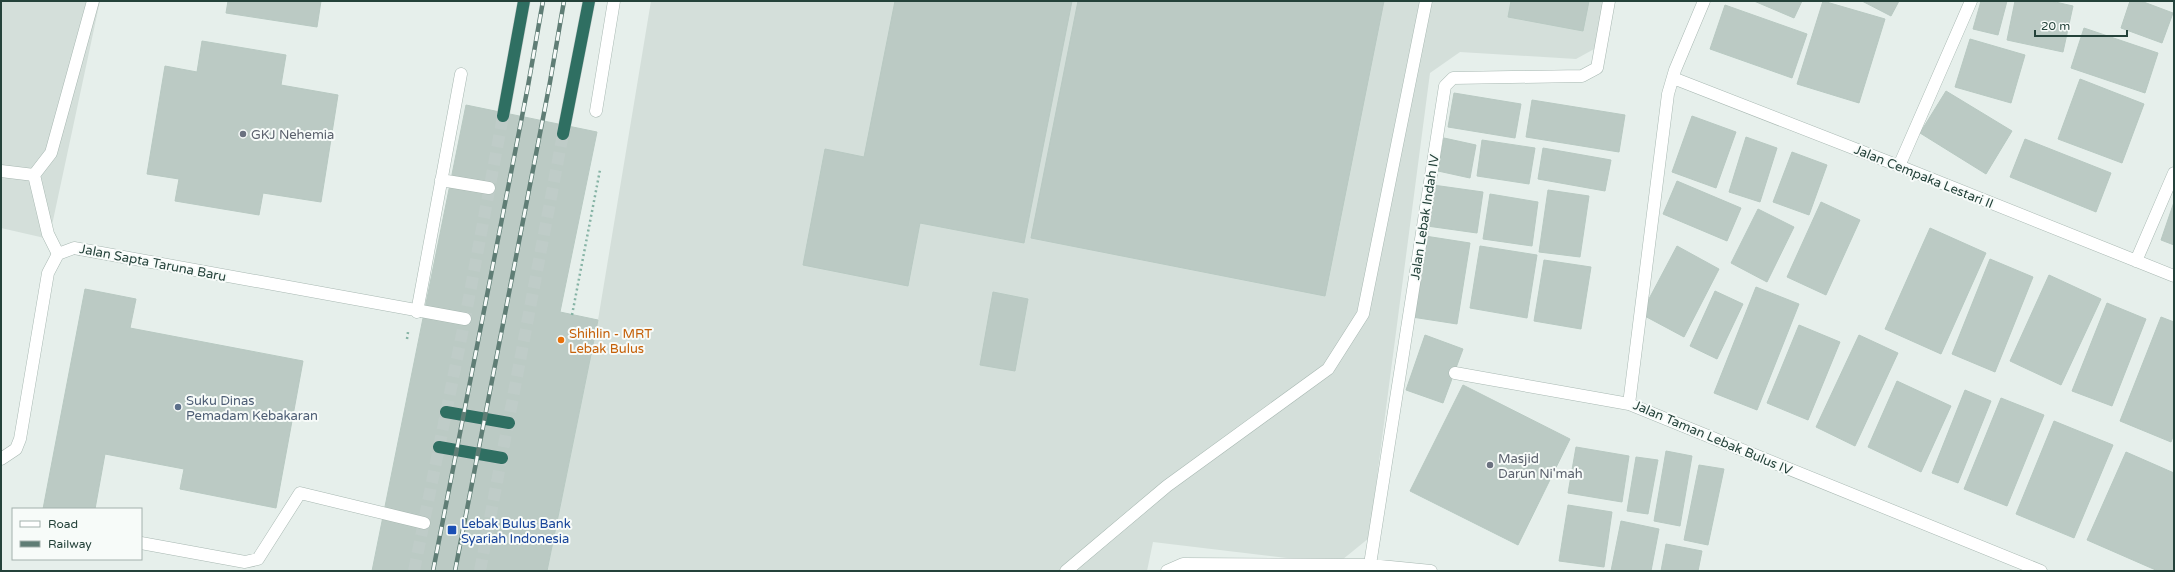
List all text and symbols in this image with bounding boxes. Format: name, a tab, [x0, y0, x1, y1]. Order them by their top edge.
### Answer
scale bar	[2035, 12, 2127, 38]
text: 20 m	[2041, 19, 2070, 33]
place label: GKJ Nehemia	[251, 127, 334, 143]
marker: GKJ Nehemia	[238, 129, 248, 139]
street label: Jalan Cempaka Lestari II	[1852, 142, 1996, 212]
street label: Jalan Lebak Indah IV	[1407, 153, 1443, 281]
street label: Jalan Sapta Taruna Baru	[78, 241, 228, 285]
place label: Shihlin - MRT Lebak Bulus	[569, 326, 652, 357]
marker: Shihlin - MRT Lebak Bulus	[556, 335, 566, 345]
place label: Suku Dinas Pemadam Kebakaran	[186, 393, 318, 424]
street label: Jalan Taman Lebak Bulus IV	[1631, 397, 1794, 479]
marker: Suku Dinas Pemadam Kebakaran	[173, 402, 183, 412]
place label: Masjid Darun Ni'mah	[1498, 451, 1583, 482]
marker: Masjid Darun Ni'mah	[1485, 460, 1495, 470]
legend	[12, 508, 142, 560]
place label: Lebak Bulus Bank Syariah Indonesia	[461, 516, 571, 547]
text: Road	[48, 517, 78, 531]
marker: Lebak Bulus Bank Syariah Indonesia	[446, 524, 458, 536]
text: Railway	[48, 537, 92, 551]

